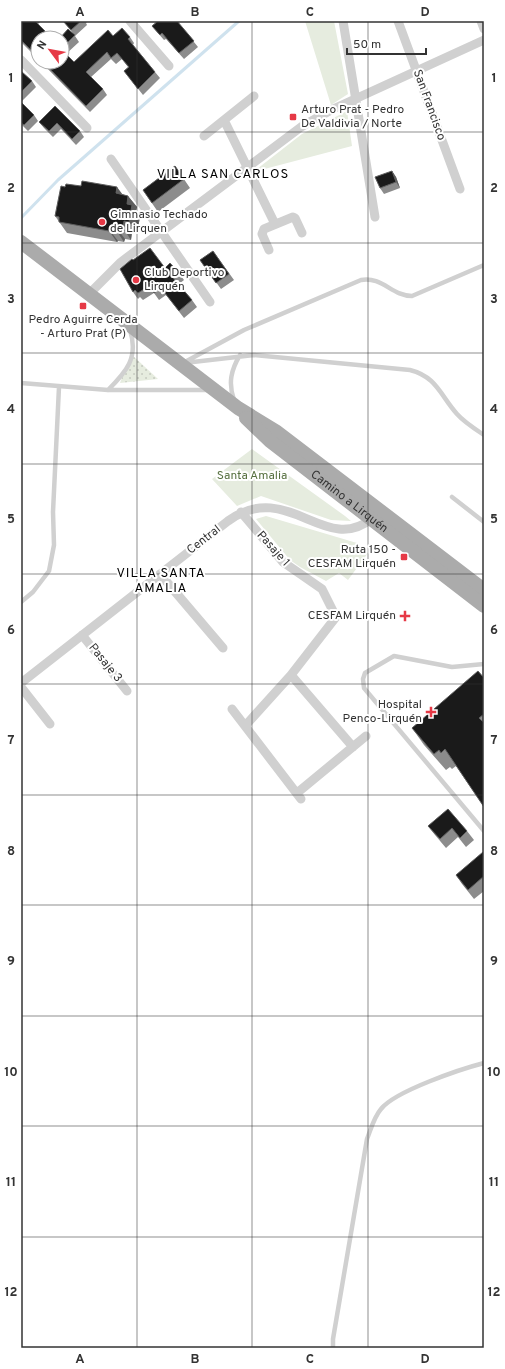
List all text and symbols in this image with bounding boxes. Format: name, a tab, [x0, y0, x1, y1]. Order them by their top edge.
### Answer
text: A	[75, 5, 85, 21]
text: B	[191, 5, 200, 21]
text: C	[306, 5, 314, 21]
text: D	[420, 5, 430, 21]
north arrow	[30, 30, 70, 70]
scale bar	[347, 30, 426, 56]
text: 50 m	[353, 37, 381, 53]
text: N	[34, 38, 50, 52]
street label: San Francisco	[409, 67, 449, 143]
text: 1	[8, 71, 14, 87]
text: 1	[491, 71, 497, 87]
place label: Arturo Prat - Pedro De Valdivia / Norte	[301, 102, 404, 132]
marker: Arturo Prat - Pedro De Valdivia / Norte	[288, 112, 298, 122]
district label: VILLA SAN CARLOS	[157, 167, 289, 183]
text: 2	[7, 181, 15, 197]
text: 2	[490, 181, 498, 197]
place label: Gimnasio Techado de Lirquen	[110, 207, 208, 237]
marker: Gimnasio Techado de Lirquen	[97, 217, 107, 227]
place label: Club Deportivo Lirquén	[144, 265, 225, 295]
marker: Club Deportivo Lirquén	[131, 275, 141, 285]
text: 3	[7, 292, 15, 308]
text: 3	[490, 292, 498, 308]
marker: Pedro Aguirre Cerda - Arturo Prat (P)	[78, 301, 88, 311]
place label: Pedro Aguirre Cerda - Arturo Prat (P)	[28, 312, 138, 342]
text: 4	[7, 402, 15, 418]
text: 4	[490, 402, 498, 418]
street label: Camino a Lirquén	[307, 467, 391, 537]
park label: Santa Amalia	[217, 468, 287, 484]
text: 5	[7, 512, 15, 528]
text: 5	[490, 512, 498, 528]
street label: Central	[184, 522, 224, 558]
street label: Pasaje 1	[253, 528, 293, 570]
place label: Ruta 150 - CESFAM Lirquén	[308, 542, 396, 572]
marker: Ruta 150 - CESFAM Lirquén	[399, 552, 409, 562]
district label: VILLA SANTA AMALIA	[116, 566, 206, 597]
place label: CESFAM Lirquén	[308, 608, 396, 624]
marker: CESFAM Lirquén	[399, 610, 411, 622]
text: 6	[7, 623, 15, 639]
text: 6	[490, 623, 498, 639]
street label: Pasaje 3	[85, 640, 125, 686]
place label: Hospital Penco-Lirquén	[343, 697, 422, 727]
marker: Hospital Penco-Lirquén	[425, 706, 437, 718]
text: 7	[8, 733, 15, 749]
text: 7	[491, 733, 498, 749]
text: 8	[7, 844, 15, 860]
text: 8	[490, 844, 498, 860]
text: 9	[7, 954, 15, 970]
text: 9	[490, 954, 498, 970]
text: 10	[4, 1065, 18, 1081]
text: 10	[487, 1065, 501, 1081]
text: 11	[6, 1175, 16, 1191]
text: 11	[489, 1175, 499, 1191]
text: 12	[4, 1285, 18, 1301]
text: 12	[487, 1285, 501, 1301]
text: A	[75, 1352, 85, 1368]
text: B	[191, 1352, 200, 1368]
text: C	[306, 1352, 314, 1368]
text: D	[420, 1352, 430, 1368]

